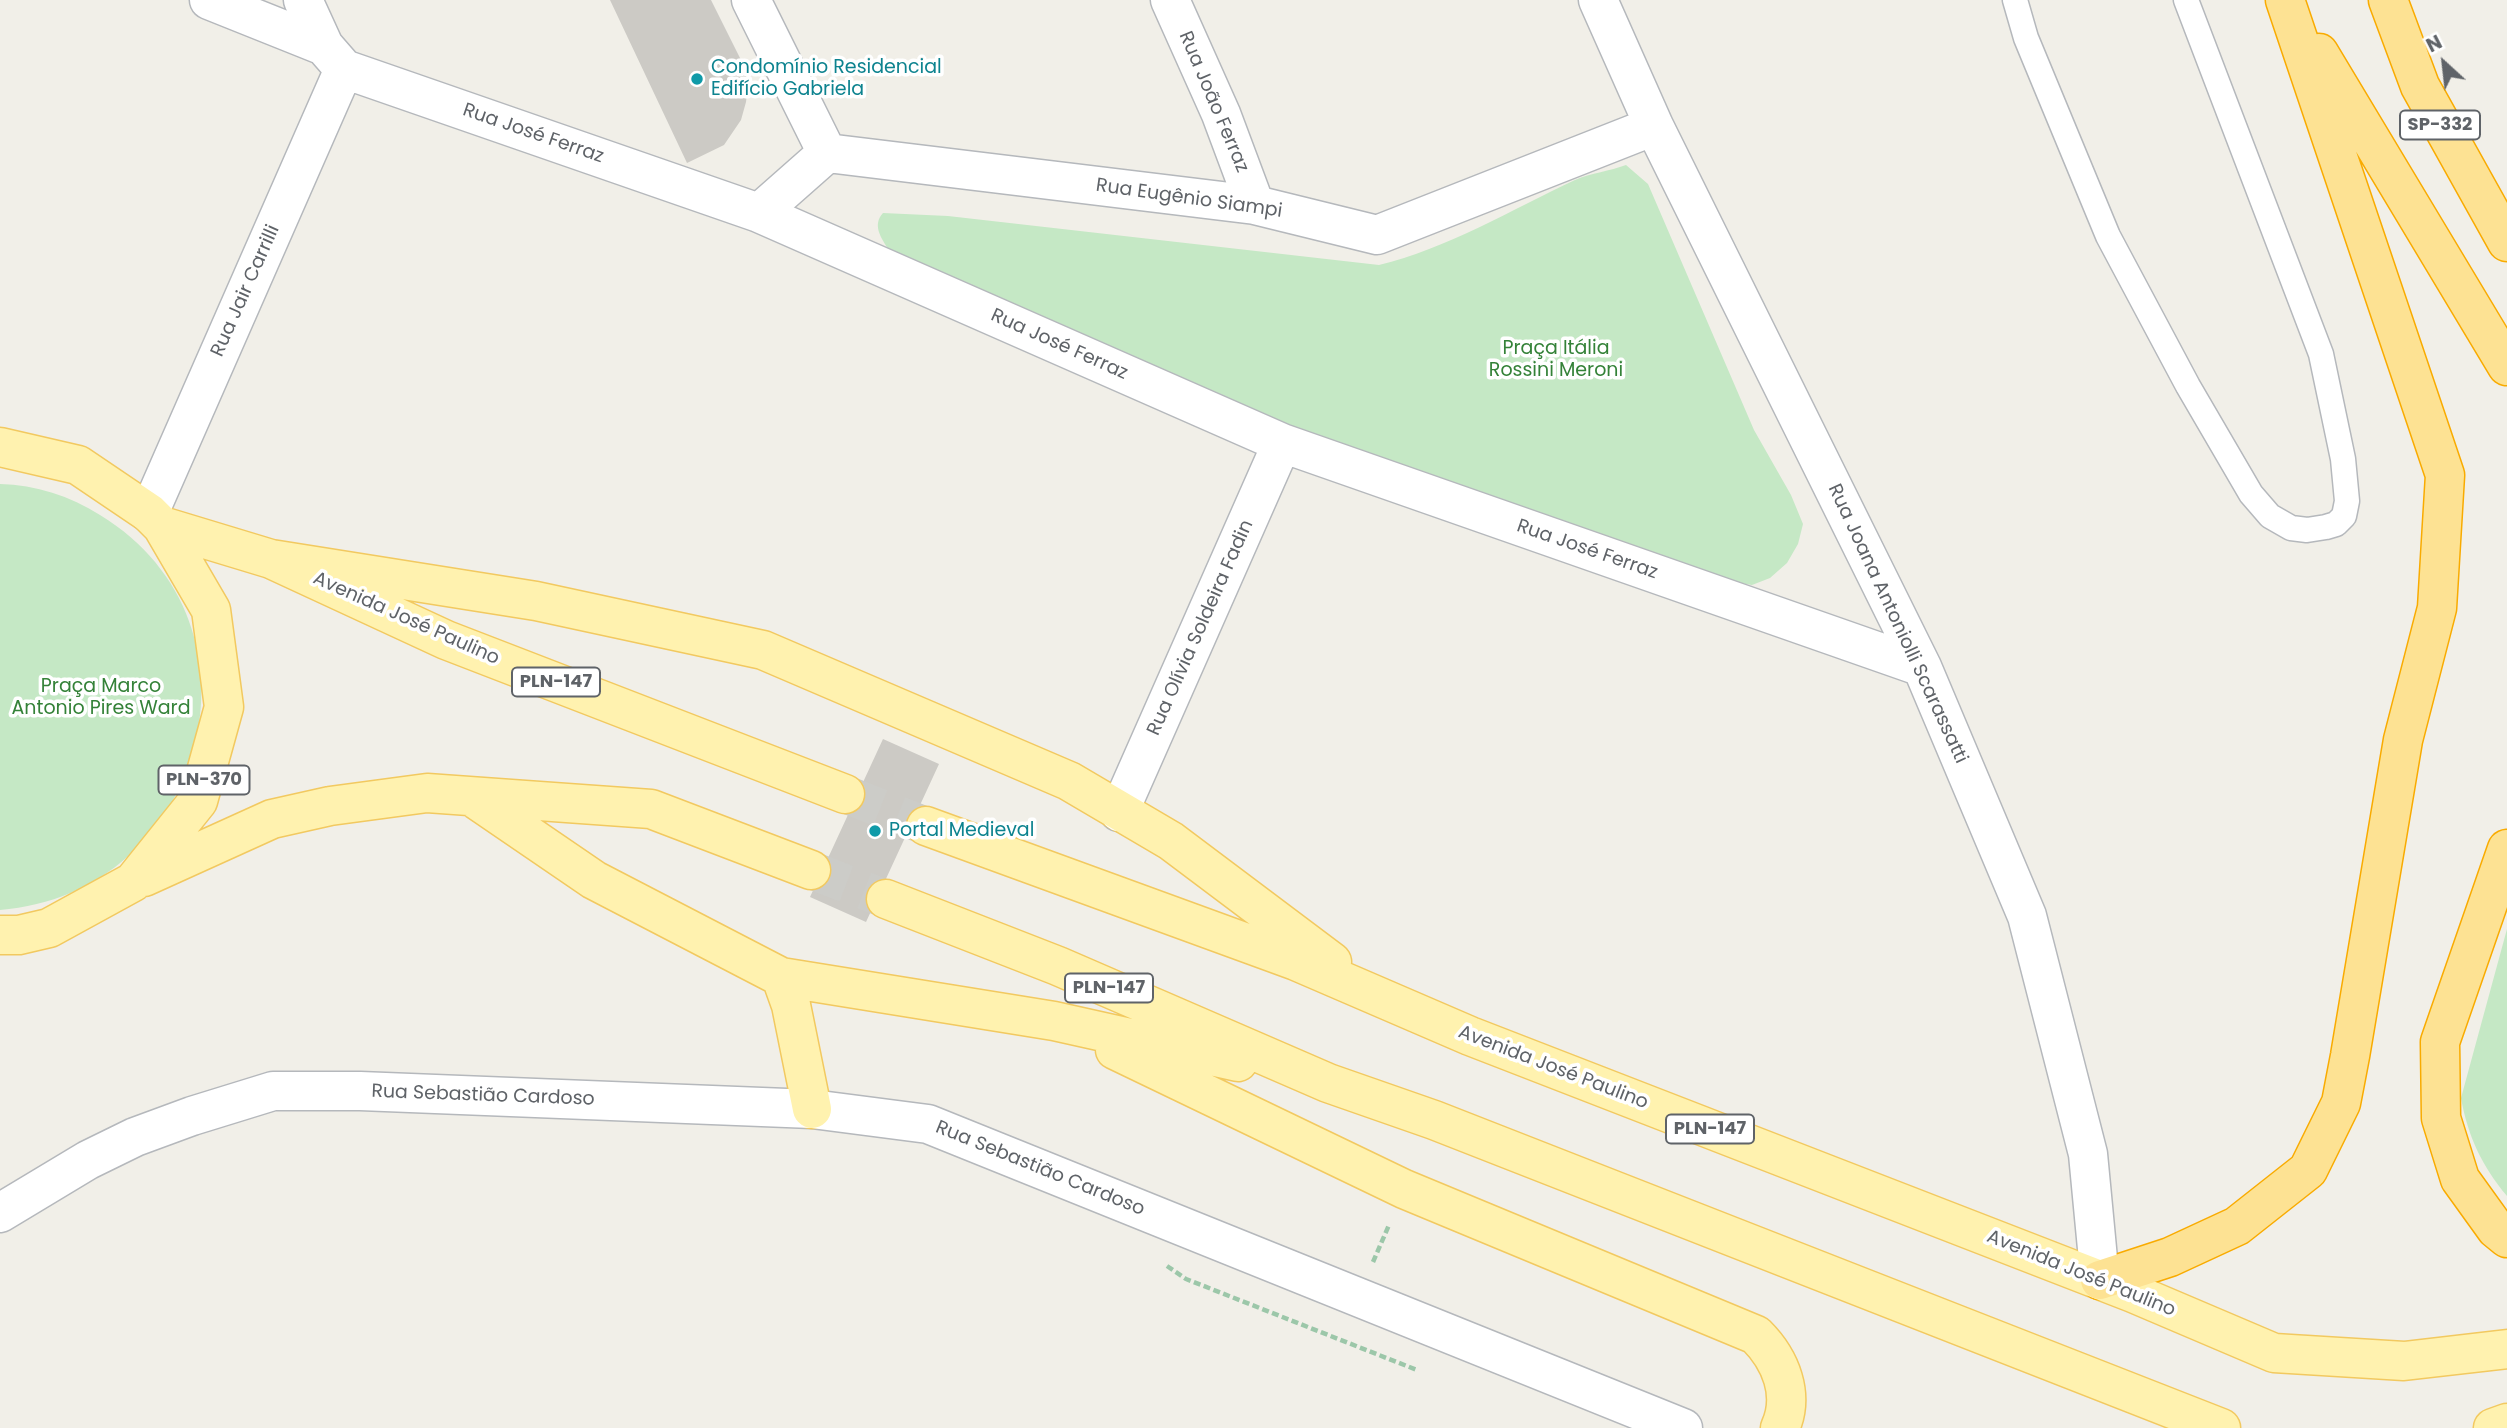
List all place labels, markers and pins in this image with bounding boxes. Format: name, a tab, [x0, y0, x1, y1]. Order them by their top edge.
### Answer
place label: Condomínio Residencial Edifício Gabriela	[711, 57, 942, 101]
marker: Condomínio Residencial Edifício Gabriela	[689, 71, 705, 87]
place label: Portal Medieval	[889, 820, 1034, 842]
marker: Portal Medieval	[867, 823, 883, 839]

